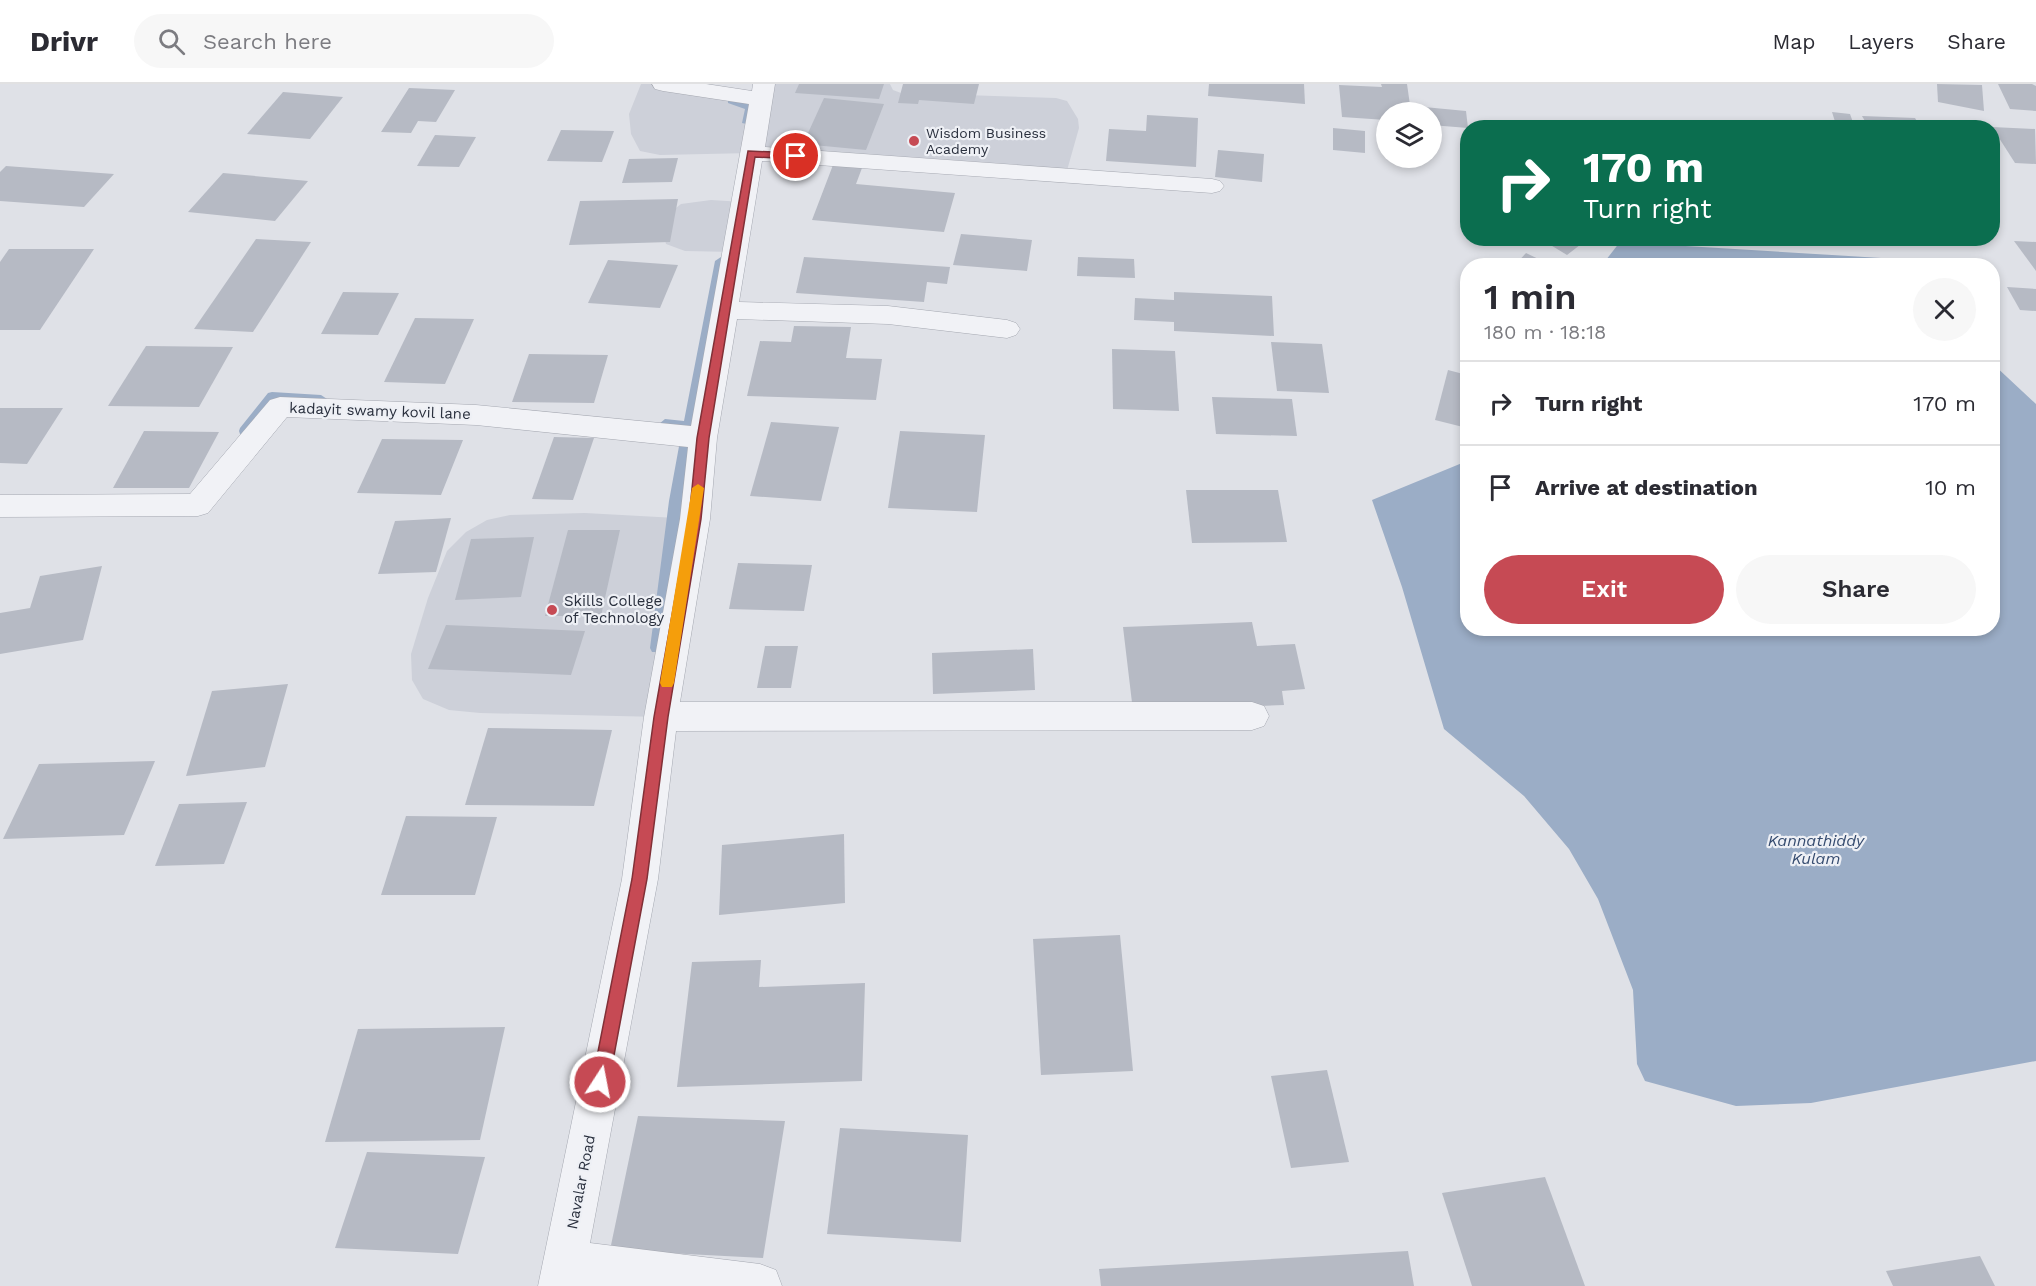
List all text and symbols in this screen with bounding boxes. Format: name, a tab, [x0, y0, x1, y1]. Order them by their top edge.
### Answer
search box	[134, 14, 554, 68]
text: Drivr	[30, 25, 98, 58]
icon: search	[155, 25, 188, 58]
text: Search here	[203, 29, 332, 54]
text: Map	[1772, 29, 1815, 54]
text: Layers	[1848, 29, 1914, 54]
text: Share	[1947, 29, 2006, 54]
map controls	[1376, 102, 1442, 168]
button: layers	[1376, 102, 1442, 168]
place label: Wisdom Business Academy	[926, 125, 1046, 157]
pin	[770, 130, 821, 181]
marker: Wisdom Business Academy	[907, 134, 921, 148]
icon: arrive	[779, 139, 812, 172]
text: 170 m	[1583, 143, 1704, 192]
icon: right	[1484, 144, 1562, 222]
text: Turn right	[1583, 193, 1712, 225]
text: 1 min	[1484, 276, 1576, 318]
button: close	[1913, 278, 1976, 341]
text: 180 m · 18:18	[1484, 320, 1606, 344]
icon: right	[1484, 387, 1517, 420]
text: Turn right	[1535, 391, 1642, 416]
text: 170 m	[1913, 391, 1976, 416]
street label: kadayit swamy kovil lane	[289, 399, 471, 423]
icon: arrive	[1484, 471, 1517, 504]
text: Arrive at destination	[1535, 475, 1758, 500]
text: 10 m	[1925, 475, 1976, 500]
button: Exit	[1484, 555, 1724, 624]
button: Share	[1736, 555, 1976, 624]
place label: Skills College of Technology	[564, 592, 664, 627]
marker: Skills College of Technology	[545, 603, 559, 617]
water label: Kannathiddy Kulam	[1768, 831, 1865, 868]
position arrow	[568, 1050, 632, 1114]
street label: Navalar Road	[563, 1133, 599, 1231]

